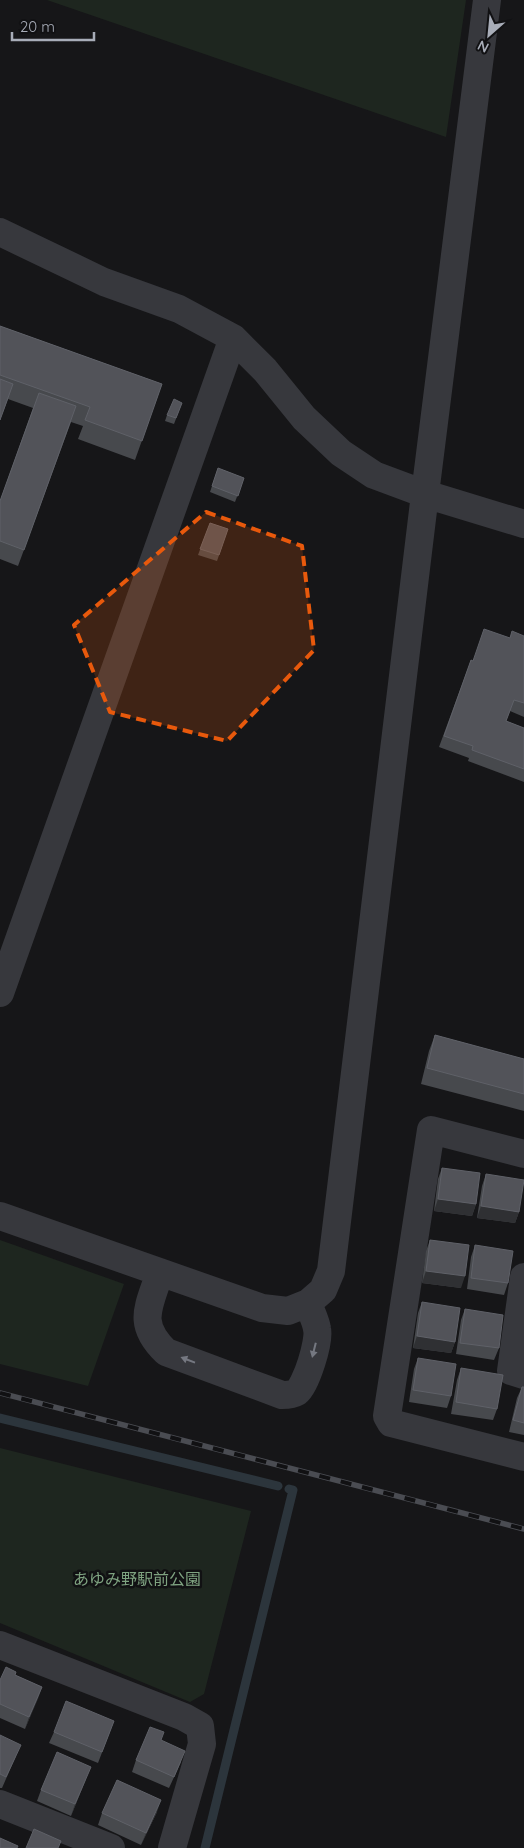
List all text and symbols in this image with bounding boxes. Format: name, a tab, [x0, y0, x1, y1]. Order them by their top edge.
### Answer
scale bar	[12, 10, 95, 42]
north arrow	[464, 10, 514, 60]
text: 20 m	[20, 17, 55, 36]
text: N	[474, 36, 492, 57]
one-way arrow	[310, 1342, 318, 1357]
one-way arrow	[180, 1356, 195, 1364]
park label: あゆみ野駅前公園	[73, 1569, 201, 1589]

